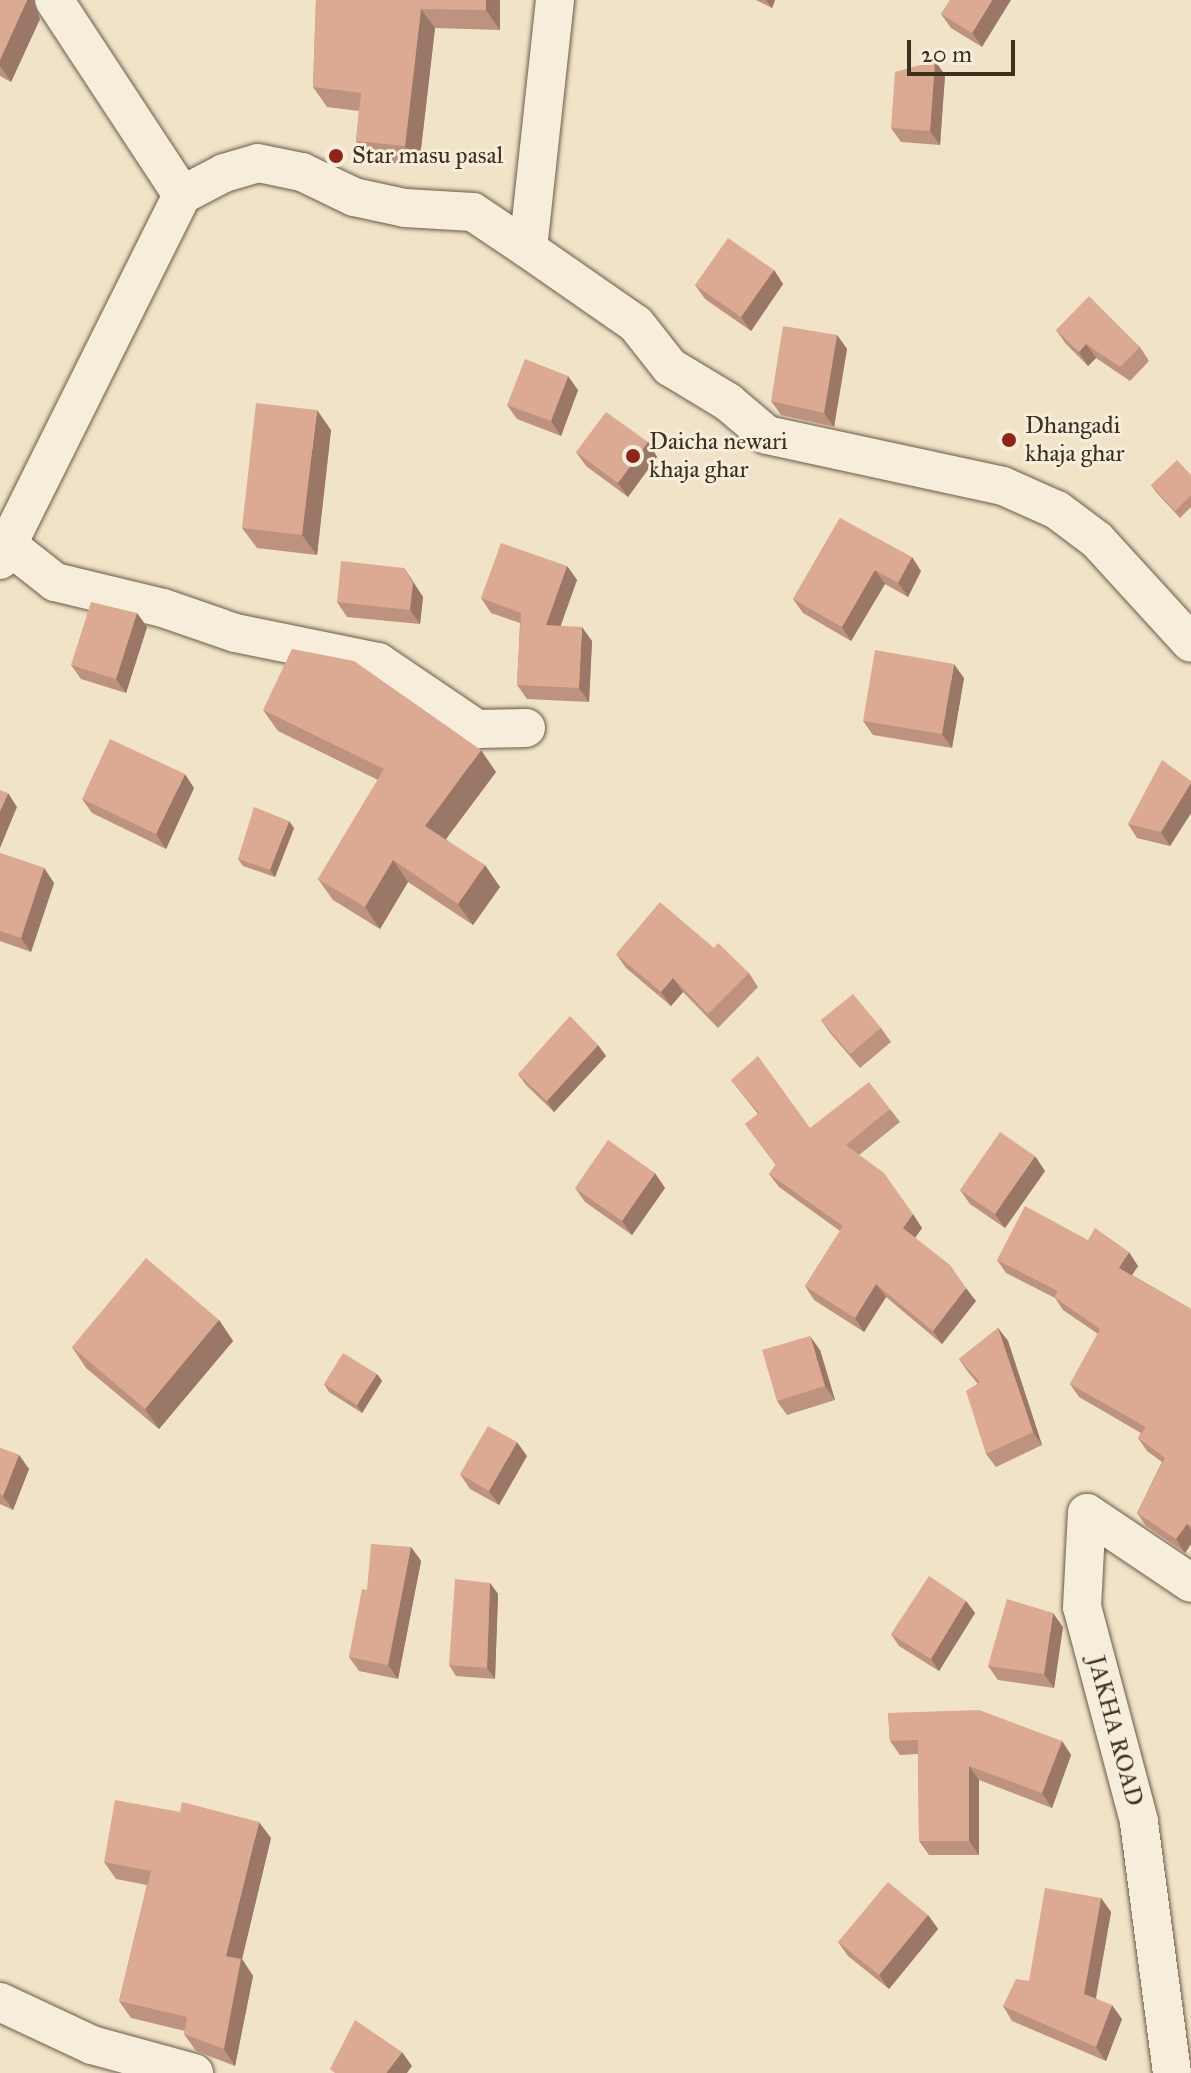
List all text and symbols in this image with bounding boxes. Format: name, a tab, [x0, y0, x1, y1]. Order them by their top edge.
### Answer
scale bar	[911, 24, 1019, 74]
text: 20 m	[921, 39, 972, 69]
place label: Star masu pasal	[352, 142, 503, 170]
marker: Star masu pasal	[327, 147, 345, 165]
place label: Dhangadi khaja ghar	[1025, 412, 1124, 468]
place label: Daicha newari khaja ghar	[649, 428, 788, 484]
marker: Dhangadi khaja ghar	[1000, 431, 1018, 449]
marker: Daicha newari khaja ghar	[624, 447, 642, 465]
street label: JAKHA ROAD	[1081, 1653, 1149, 1809]

